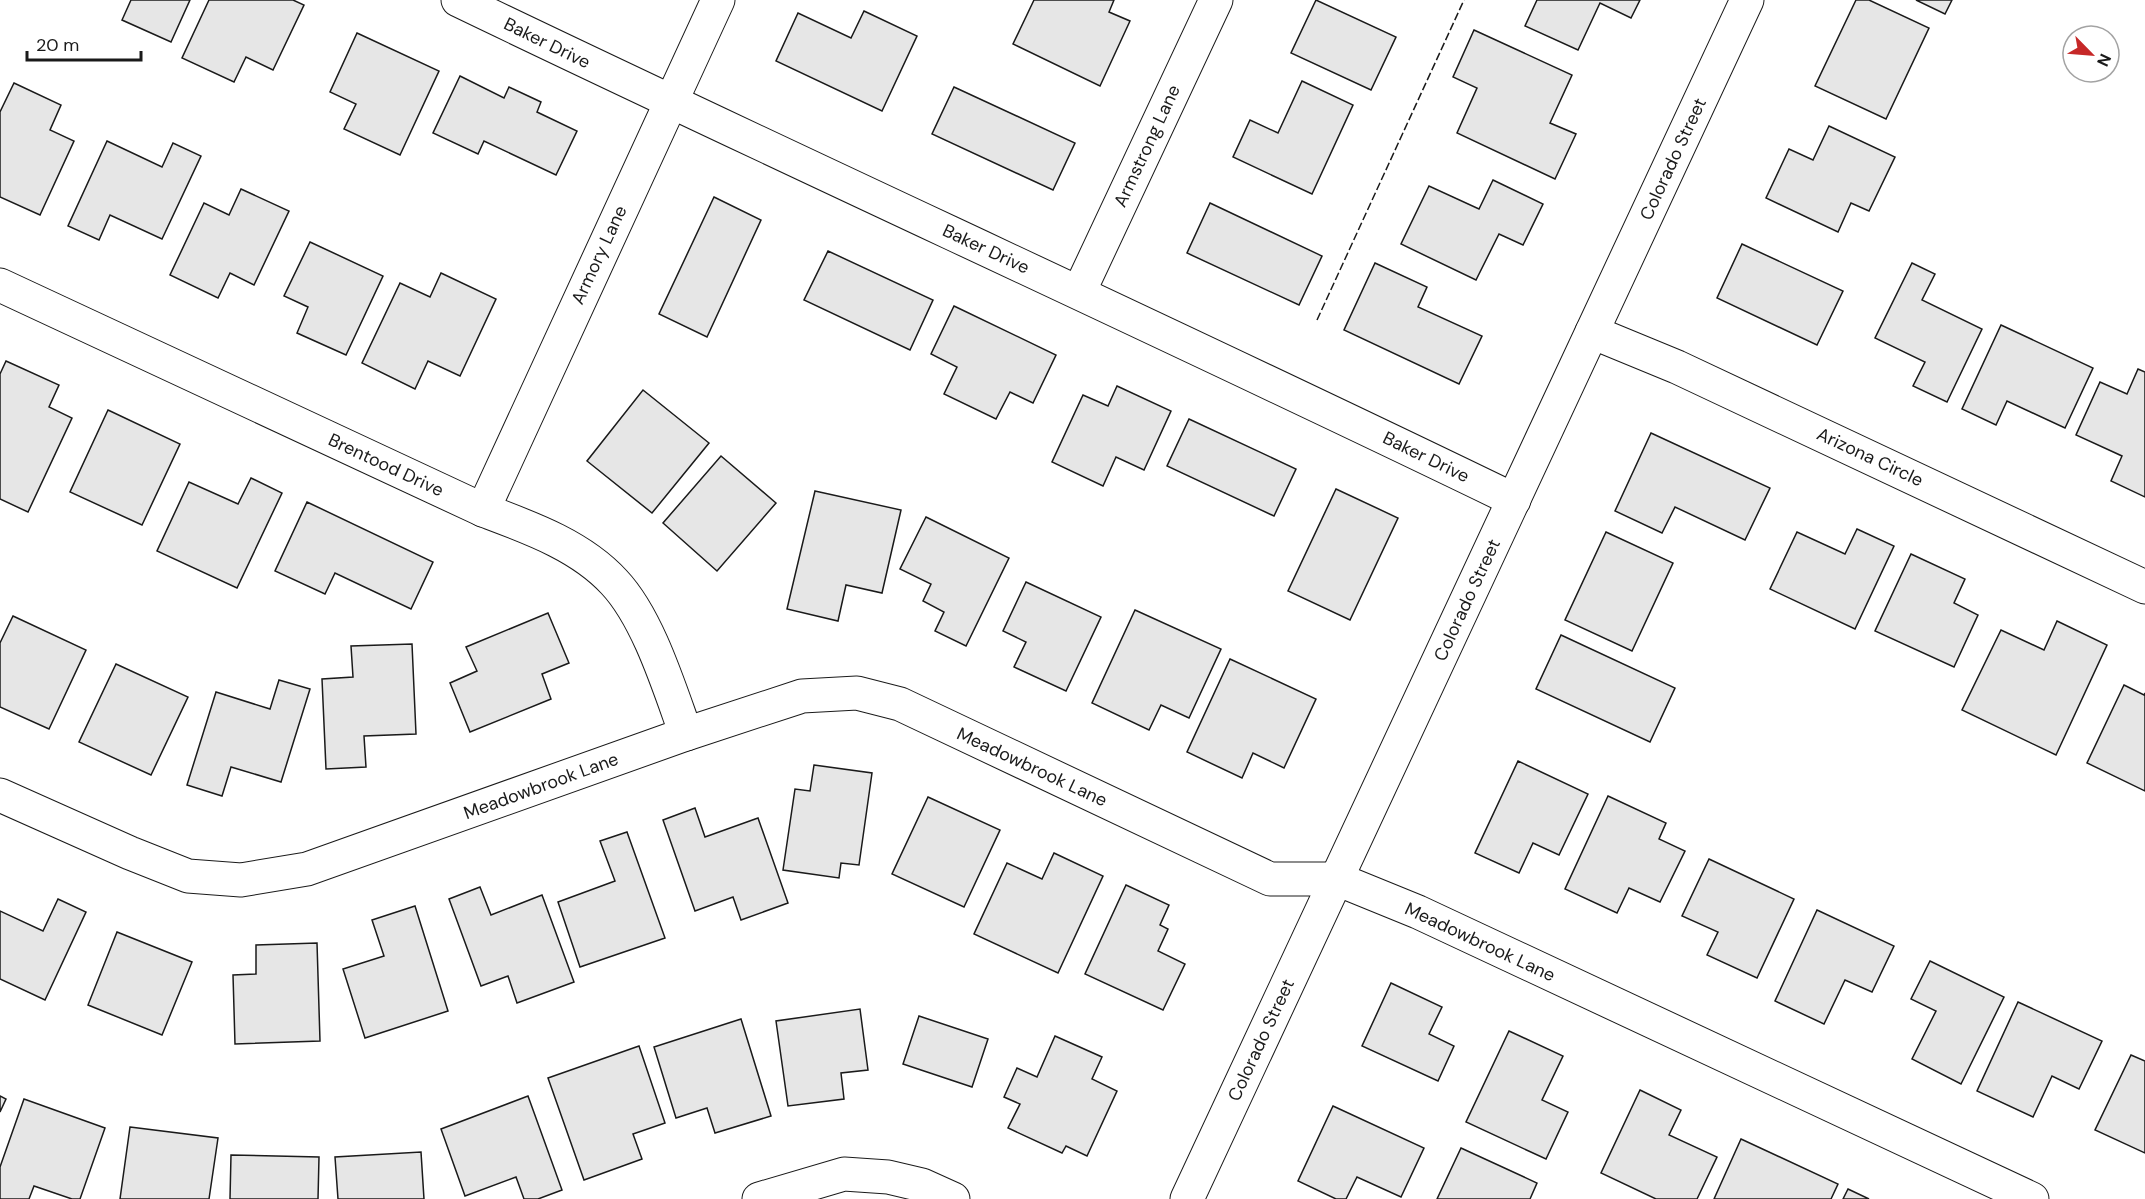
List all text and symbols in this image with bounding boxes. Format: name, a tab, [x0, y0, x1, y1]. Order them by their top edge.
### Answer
street label: Baker Drive	[500, 12, 594, 74]
scale bar	[27, 24, 141, 62]
north arrow	[2061, 24, 2121, 84]
text: 20 m	[36, 33, 79, 57]
text: N	[2092, 50, 2116, 70]
street label: Armstrong Lane	[1108, 81, 1186, 211]
street label: Colorado Street	[1634, 94, 1712, 224]
street label: Armory Lane	[566, 202, 632, 308]
street label: Baker Drive	[939, 218, 1033, 280]
street label: Arizona Circle	[1813, 422, 1927, 492]
street label: Baker Drive	[1379, 426, 1473, 488]
street label: Brentood Drive	[324, 428, 448, 502]
street label: Colorado Street	[1428, 535, 1506, 665]
street label: Meadowbrook Lane	[953, 722, 1111, 812]
street label: Meadowbrook Lane	[460, 747, 622, 825]
street label: Meadowbrook Lane	[1401, 897, 1559, 987]
street label: Colorado Street	[1222, 975, 1300, 1105]

